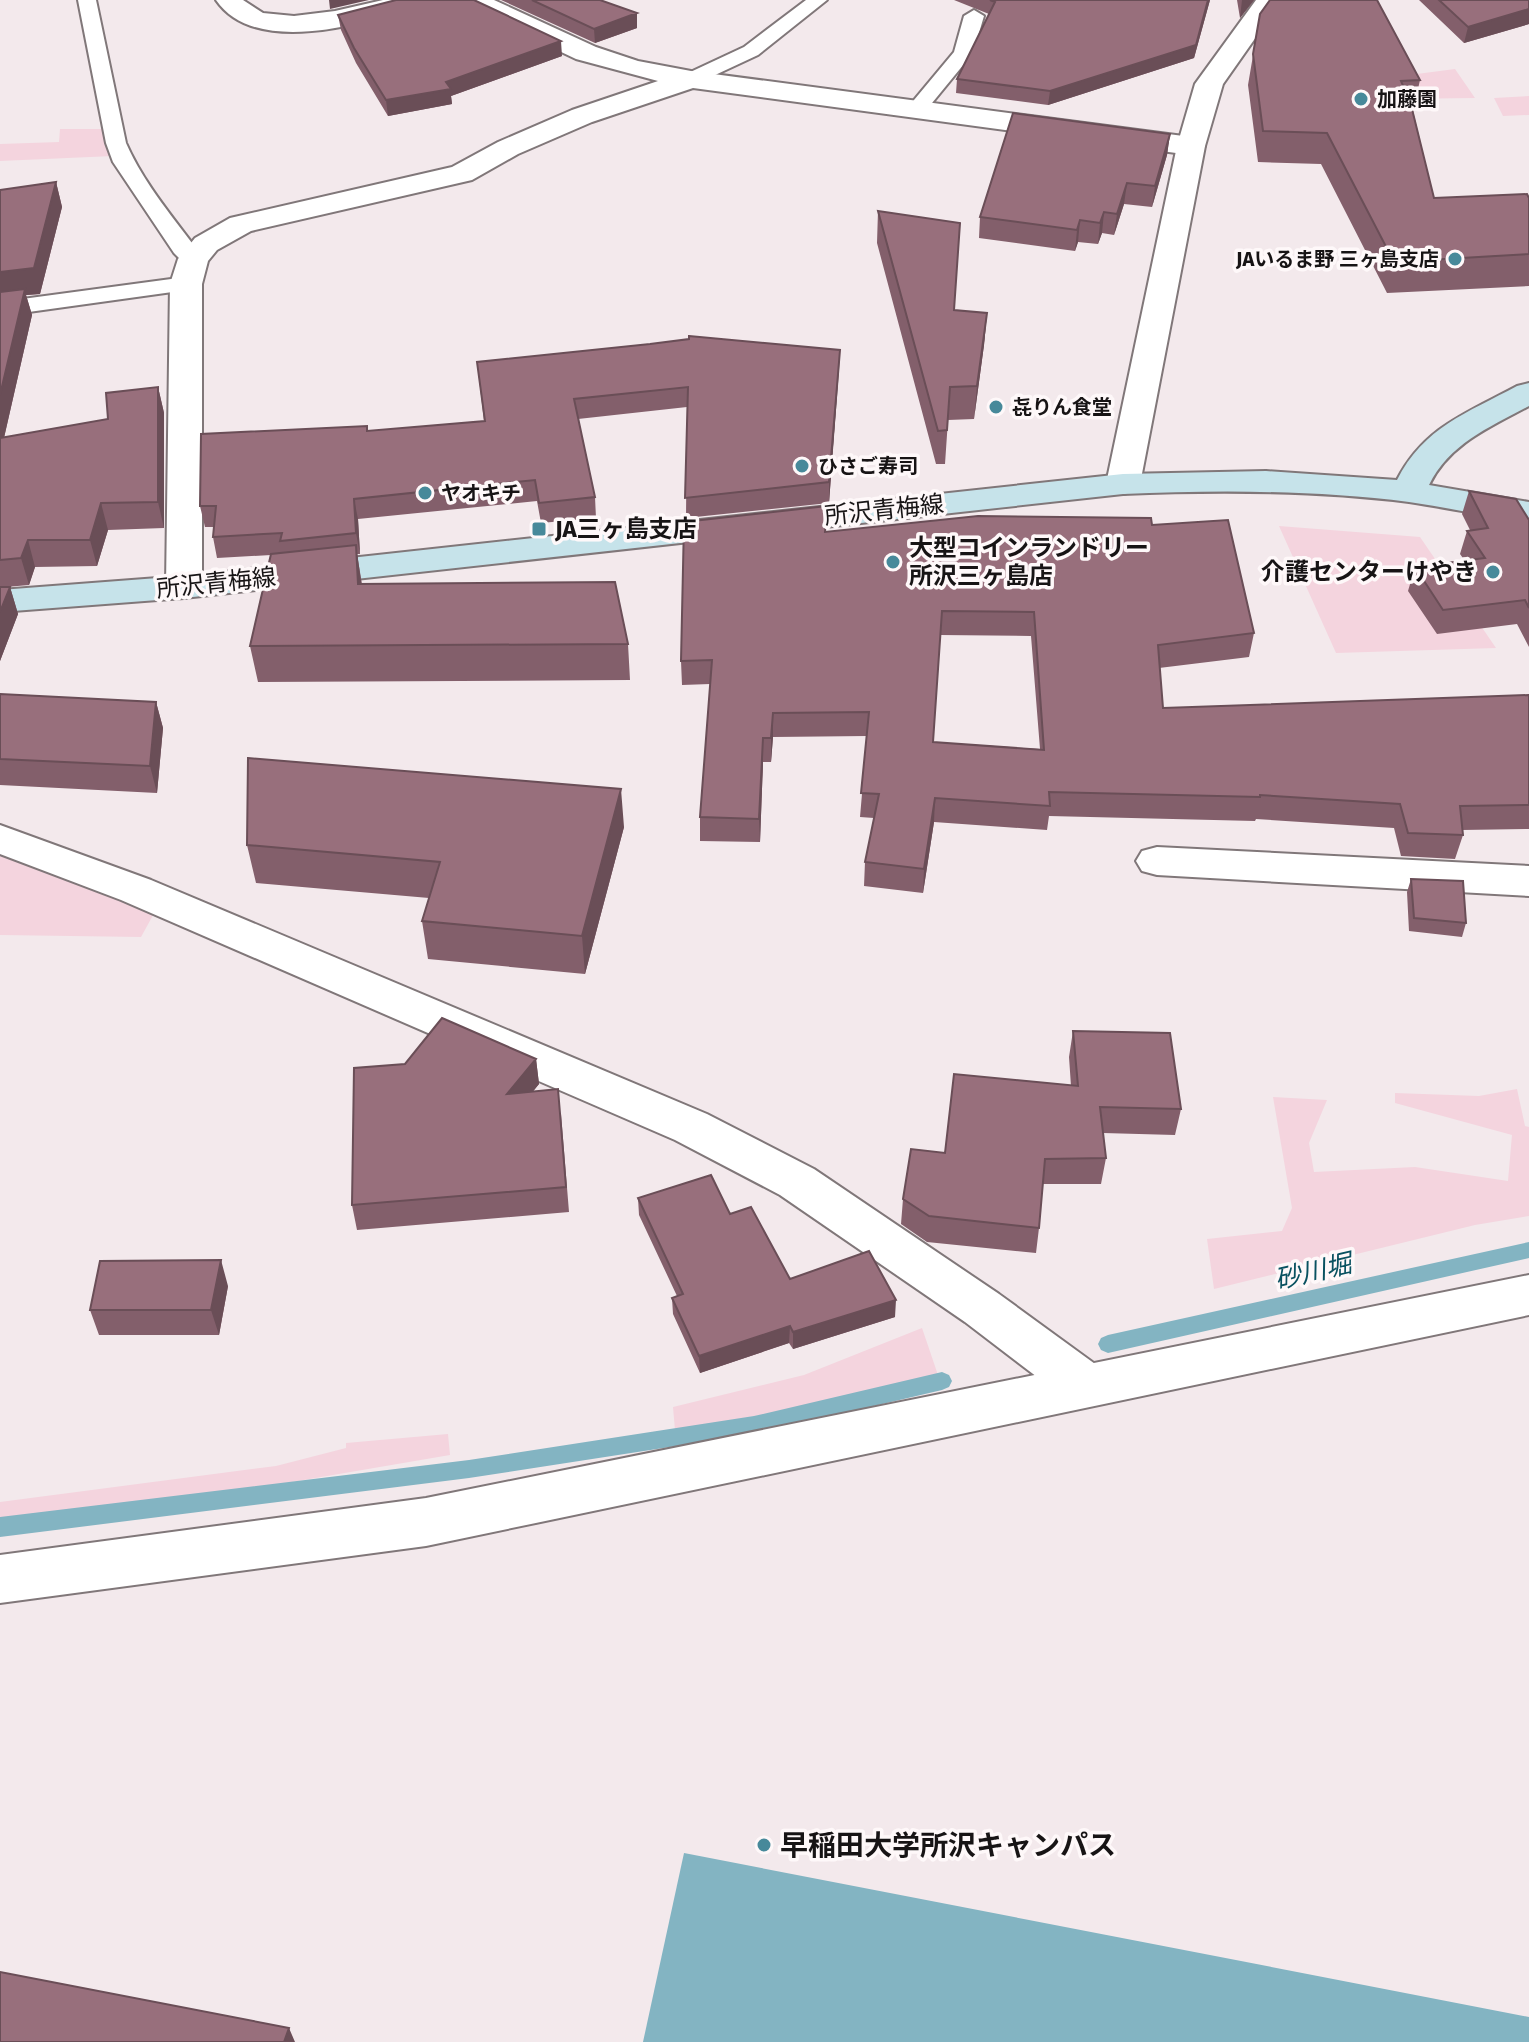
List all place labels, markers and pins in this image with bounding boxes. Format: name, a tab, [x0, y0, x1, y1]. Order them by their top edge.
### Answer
place label: 加藤園	[1377, 87, 1437, 111]
marker: 加藤園	[1352, 90, 1370, 108]
place label: JAいるま野 三ヶ島支店	[1235, 247, 1439, 271]
marker: JAいるま野 三ヶ島支店	[1446, 250, 1464, 268]
place label: 㐂りん食堂	[1012, 395, 1112, 419]
marker: 㐂りん食堂	[987, 398, 1005, 416]
place label: ひさご寿司	[818, 454, 918, 478]
marker: ひさご寿司	[793, 457, 811, 475]
place label: ヤオキチ	[441, 481, 521, 505]
marker: ヤオキチ	[416, 484, 434, 502]
place label: JA三ヶ島支店	[554, 515, 697, 543]
marker: JA三ヶ島支店	[530, 520, 548, 538]
place label: 大型コインランドリー 所沢三ヶ島店	[909, 534, 1149, 590]
marker: 大型コインランドリー 所沢三ヶ島店	[884, 553, 902, 571]
place label: 介護センターけやき	[1261, 558, 1477, 586]
marker: 介護センターけやき	[1484, 563, 1502, 581]
place label: 早稲田大学所沢キャンパス	[780, 1829, 1116, 1862]
marker: 早稲田大学所沢キャンパス	[755, 1836, 773, 1854]

